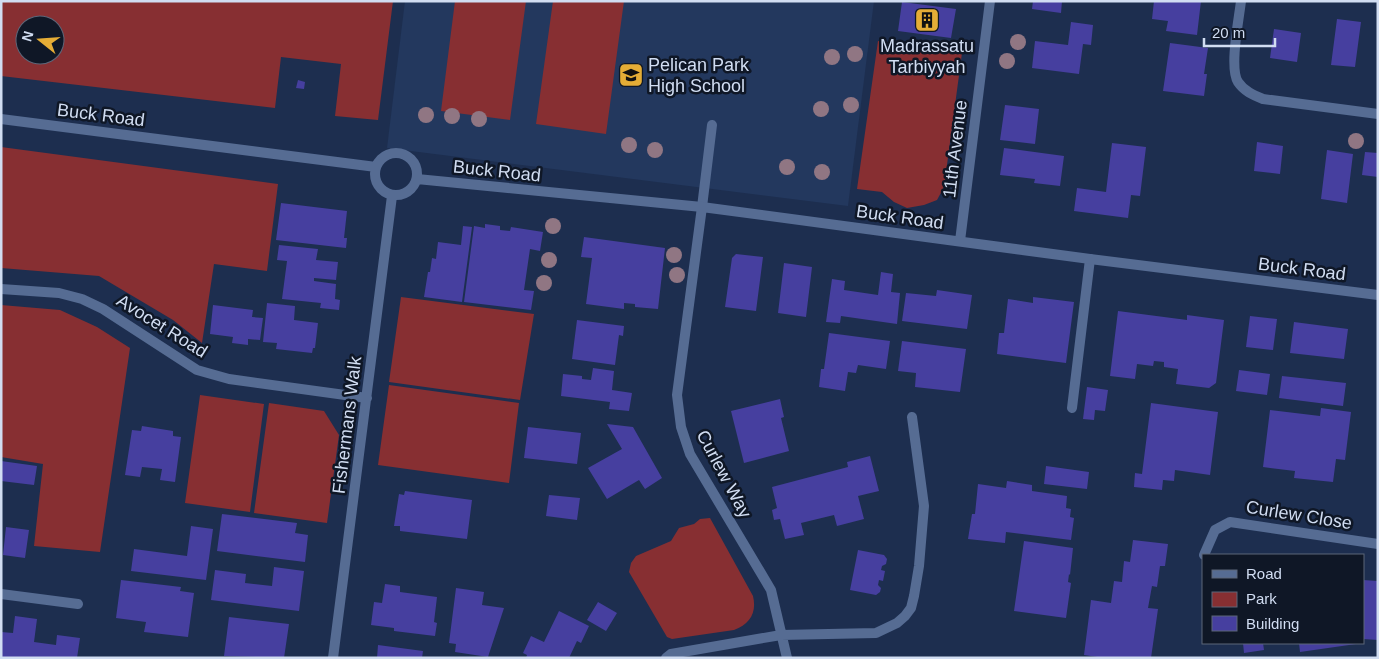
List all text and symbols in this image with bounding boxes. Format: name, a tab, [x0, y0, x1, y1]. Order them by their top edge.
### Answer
building icon: Madrassatu Tarbiyyah	[914, 7, 940, 33]
north arrow	[15, 15, 65, 65]
scale bar	[1204, 15, 1275, 47]
text: 20 m	[1212, 24, 1245, 41]
text: N	[18, 29, 37, 43]
place label: Madrassatu Tarbiyyah	[880, 36, 974, 77]
place label: Pelican Park High School	[648, 55, 750, 96]
school or university icon: Pelican Park High School	[618, 62, 644, 88]
street label: 11th Avenue	[939, 99, 971, 199]
street label: Buck Road	[56, 100, 146, 130]
street label: Buck Road	[452, 156, 542, 186]
street label: Buck Road	[855, 201, 945, 233]
street label: Buck Road	[1257, 254, 1347, 284]
street label: Avocet Road	[113, 290, 211, 362]
street label: Fishermans Walk	[329, 354, 365, 495]
street label: Curlew Way	[693, 427, 755, 521]
street label: Curlew Close	[1245, 497, 1353, 533]
legend	[1202, 554, 1364, 644]
text: Road	[1246, 565, 1282, 582]
text: Park	[1246, 590, 1277, 607]
text: Building	[1246, 615, 1299, 632]

